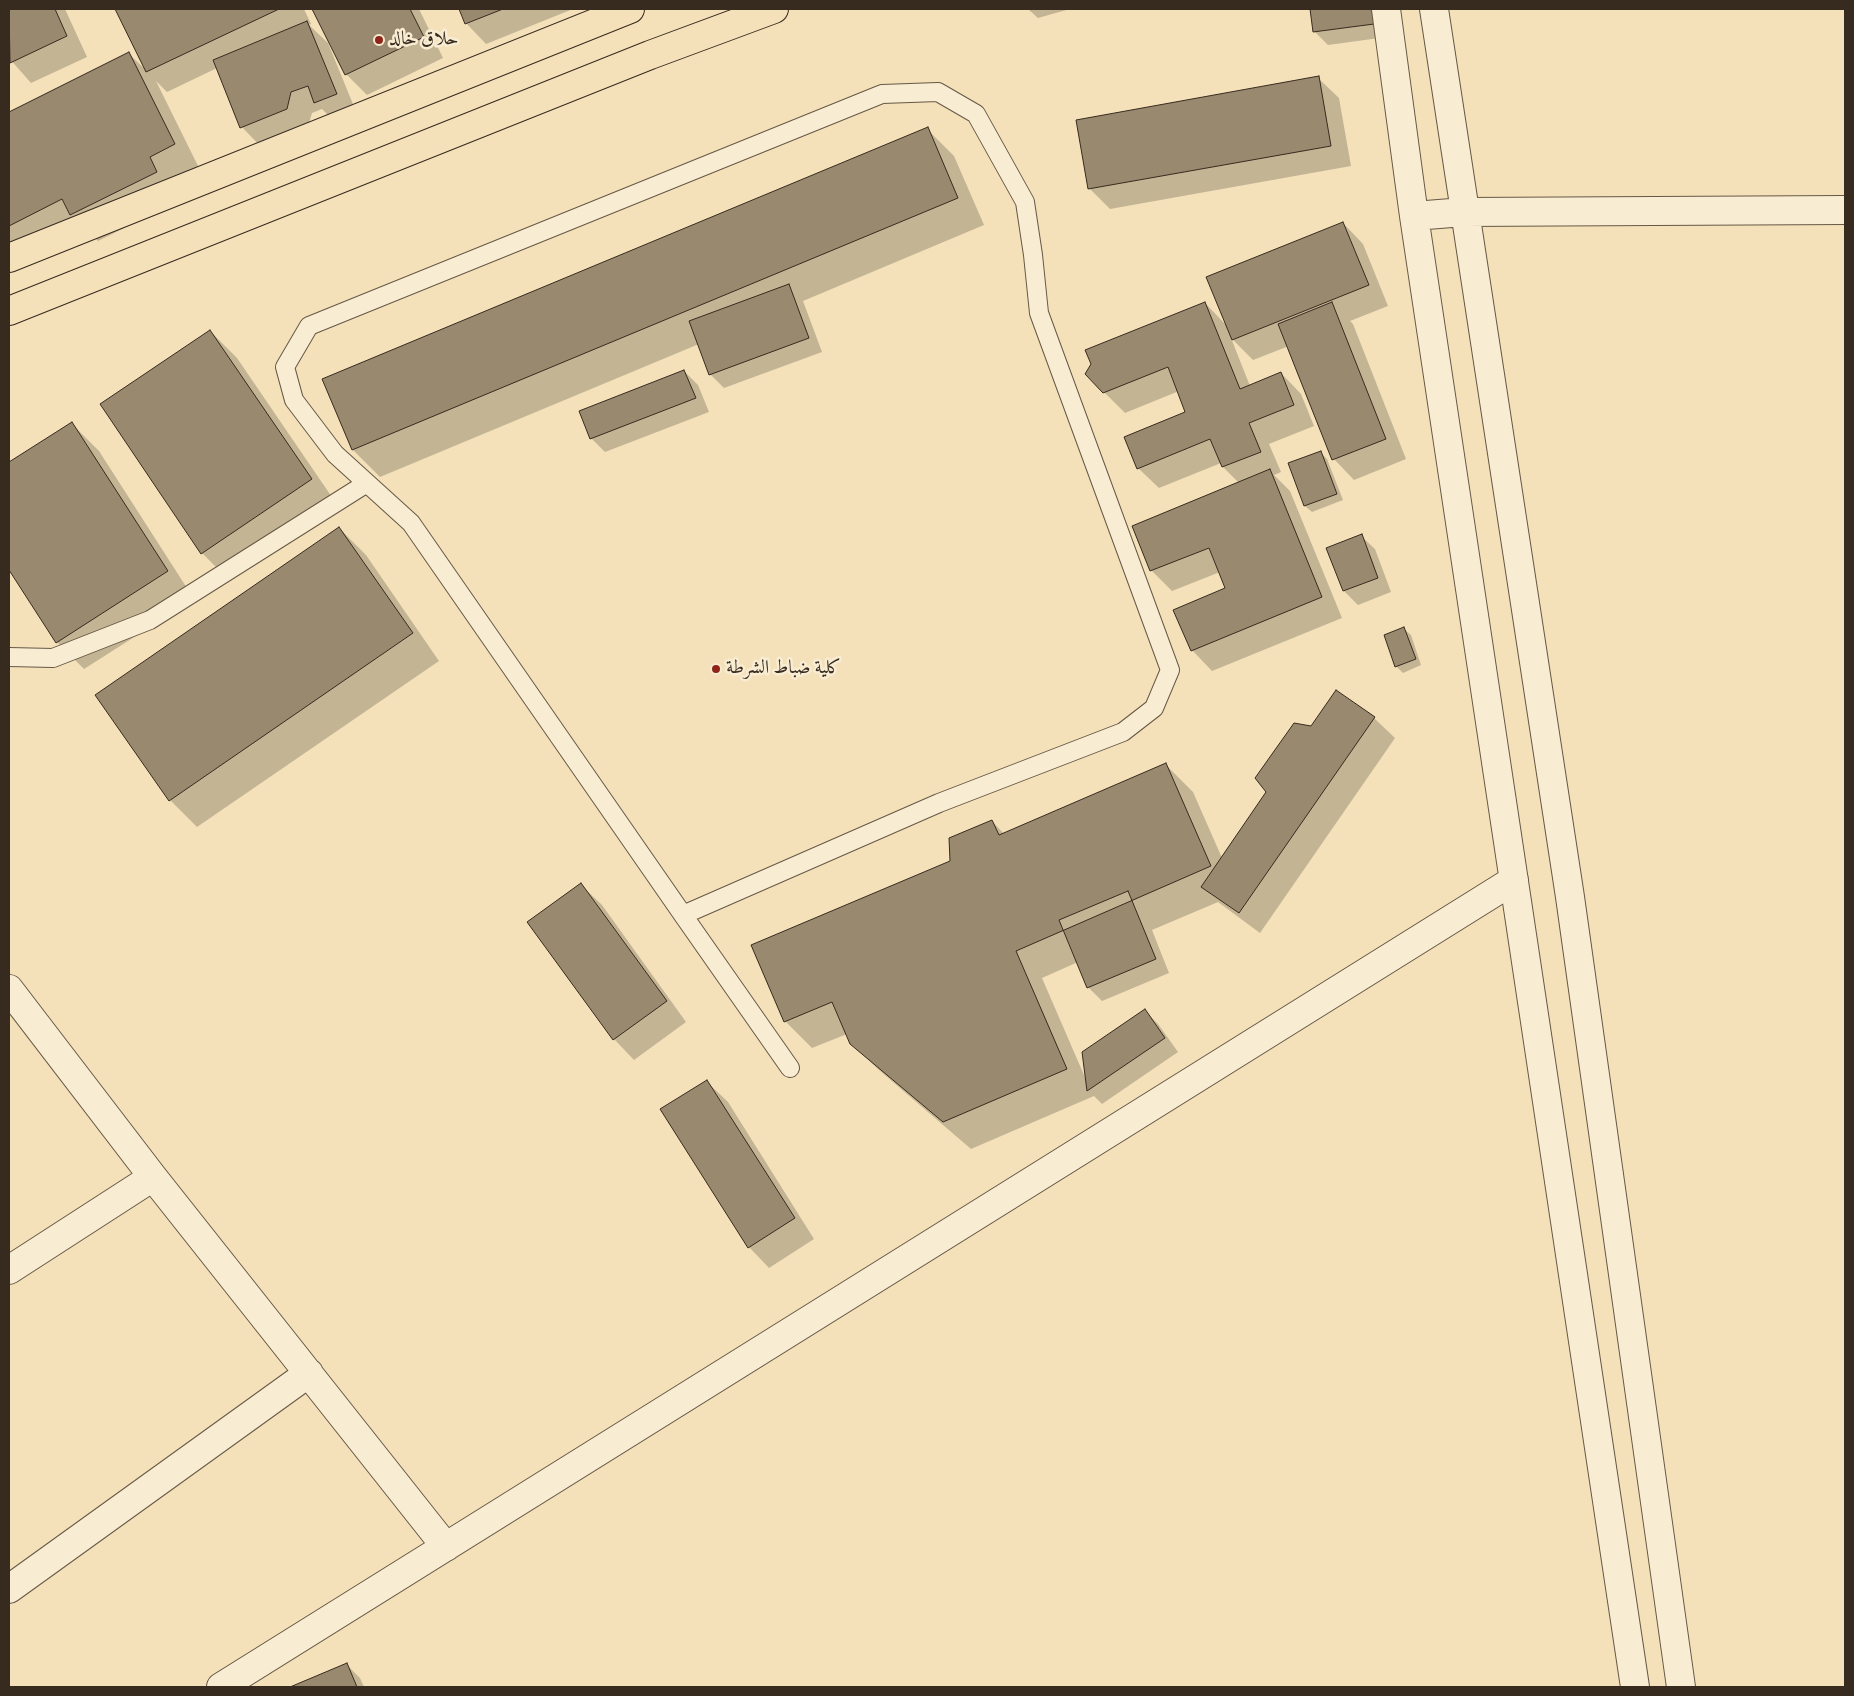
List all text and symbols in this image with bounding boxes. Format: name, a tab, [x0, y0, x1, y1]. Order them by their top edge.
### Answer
place label: حلاق خالد	[389, 29, 459, 51]
marker: حلاق خالد	[373, 34, 385, 46]
place label: كلية ضباط الشرطة	[726, 658, 841, 680]
marker: كلية ضباط الشرطة	[710, 663, 722, 675]

